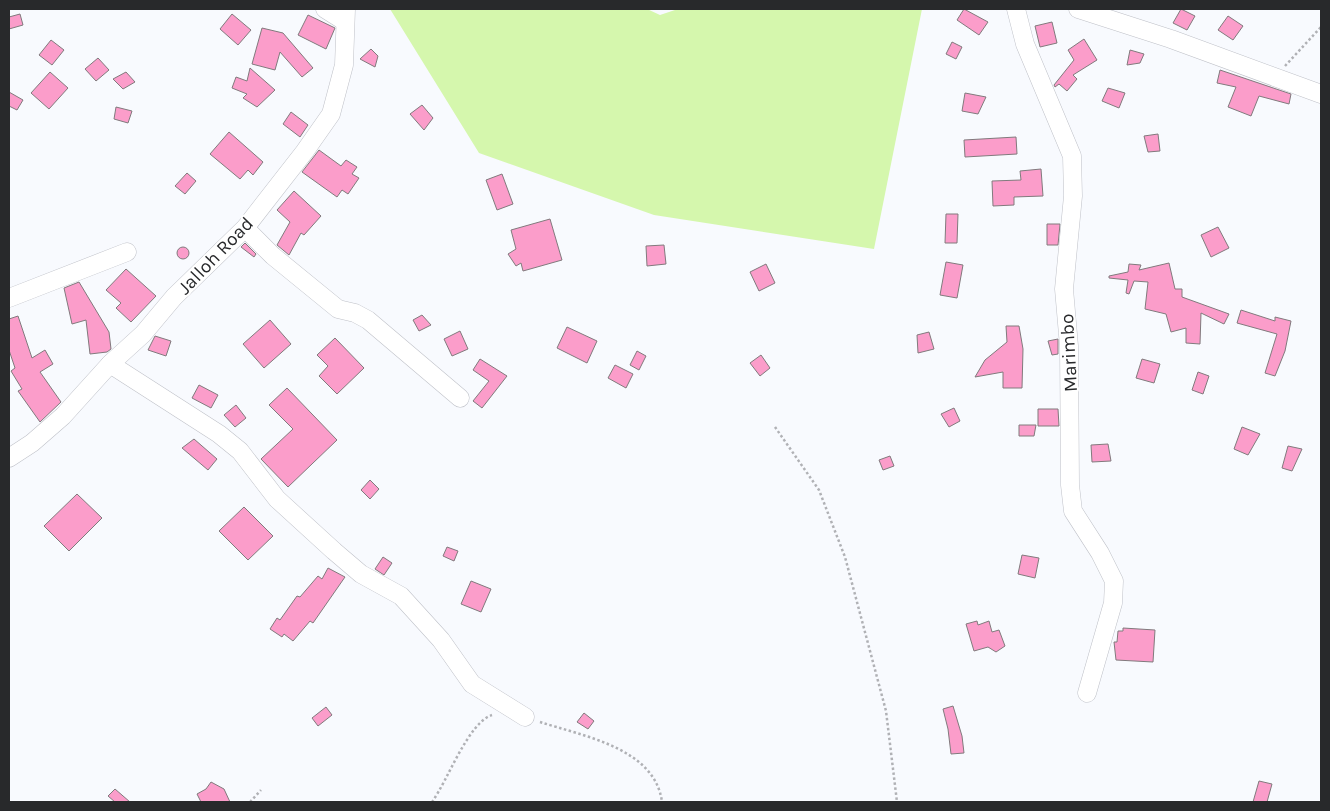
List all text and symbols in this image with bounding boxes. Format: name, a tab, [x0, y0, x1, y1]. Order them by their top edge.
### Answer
street label: Jalloh Road	[173, 212, 258, 299]
street label: Marimbo	[1056, 313, 1082, 393]

